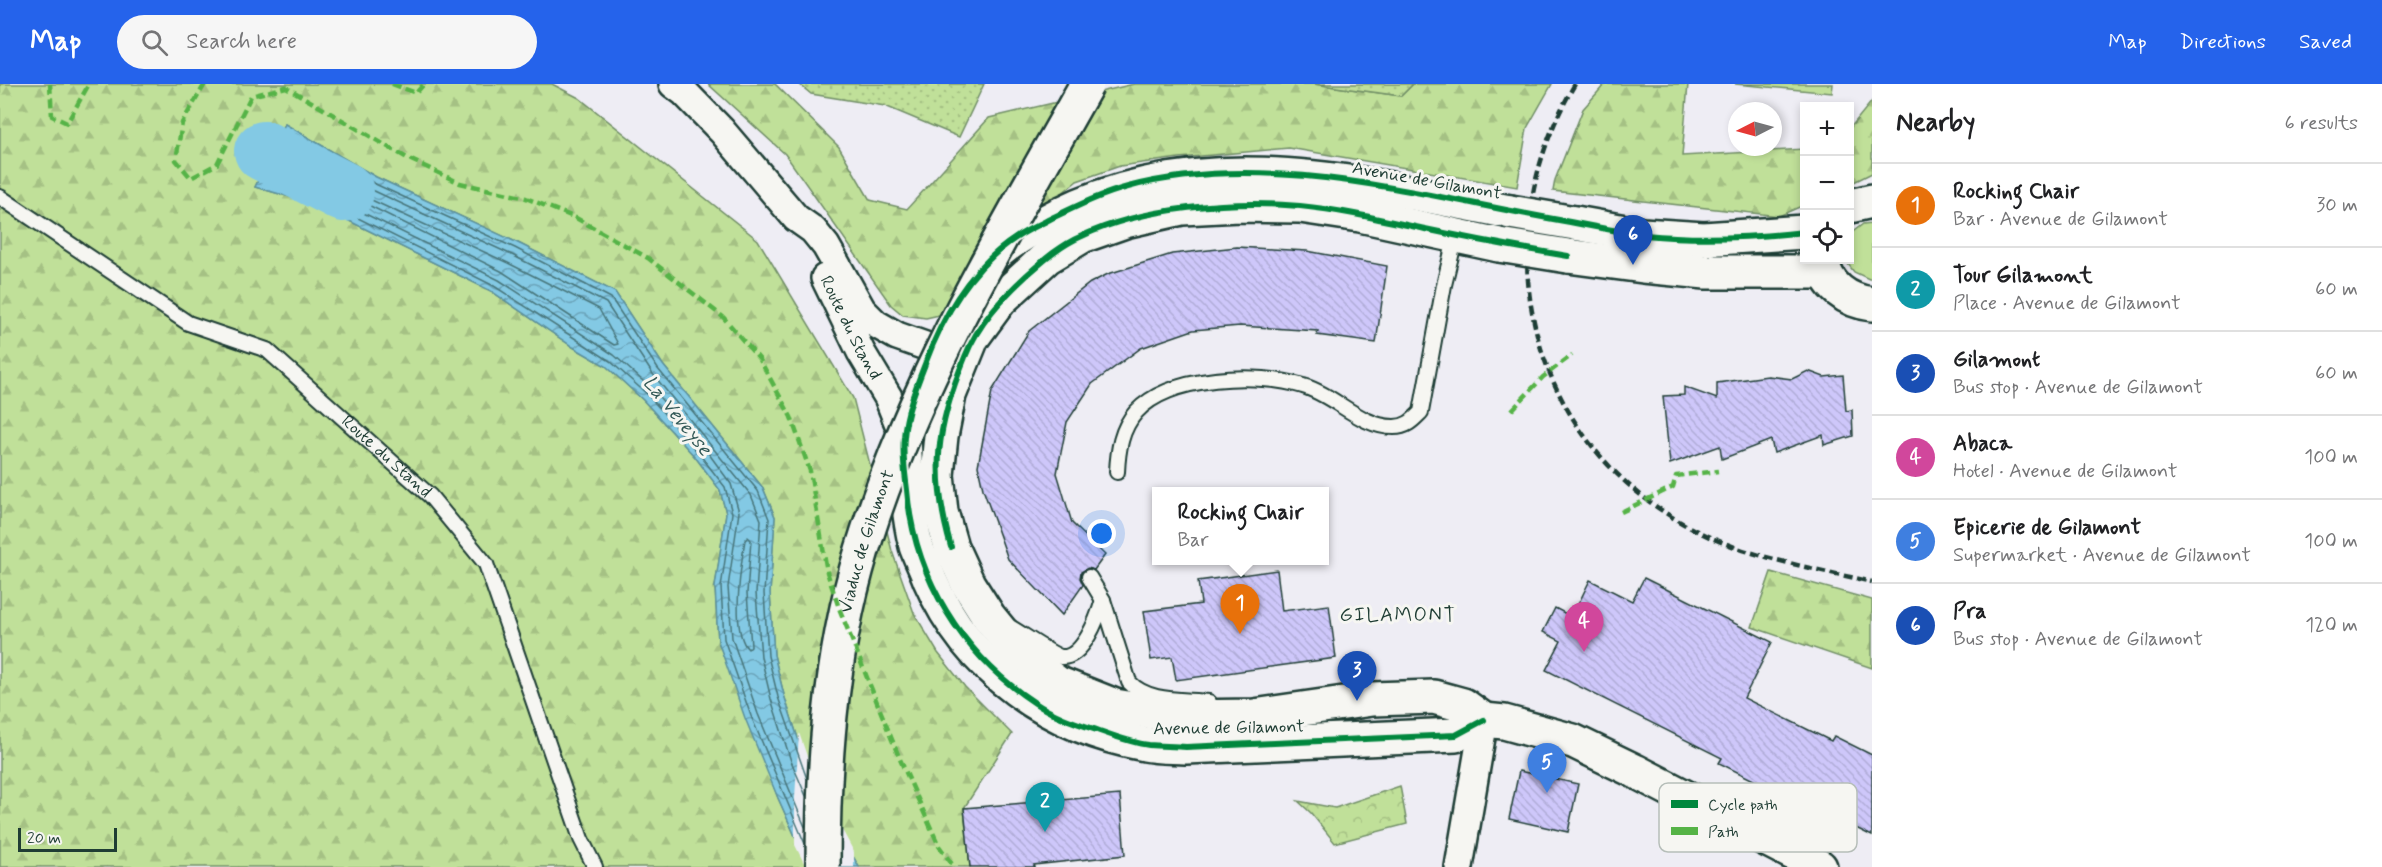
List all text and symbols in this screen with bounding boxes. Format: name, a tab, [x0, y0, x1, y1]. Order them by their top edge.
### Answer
search box	[117, 15, 537, 69]
text: Map	[30, 24, 81, 61]
icon: search	[138, 26, 171, 59]
text: Search here	[186, 28, 297, 56]
text: Map	[2108, 28, 2147, 56]
text: Directions	[2180, 28, 2266, 56]
text: Saved	[2299, 28, 2352, 56]
north arrow	[1728, 102, 1782, 156]
map controls	[1800, 102, 1854, 264]
button: +	[1800, 102, 1854, 156]
text: Nearby	[1896, 106, 1975, 140]
text: 6 results	[2285, 110, 2358, 137]
street label: Avenue de Gilamont	[1350, 156, 1504, 206]
button: −	[1800, 156, 1854, 210]
text: Rocking Chair	[1953, 178, 2079, 206]
text: 1	[1911, 192, 1920, 219]
text: 30 m	[2316, 192, 2358, 219]
text: Bar · Avenue de Gilamont	[1953, 206, 2168, 233]
button: locate	[1800, 210, 1854, 264]
pin: 6	[1614, 216, 1652, 265]
text: Tour Gilamont	[1953, 262, 2093, 290]
street label: Route du Stand	[814, 272, 887, 384]
text: 2	[1911, 276, 1920, 303]
text: 60 m	[2315, 276, 2358, 303]
text: Place · Avenue de Gilamont	[1953, 290, 2181, 317]
text: Gilamont	[1953, 346, 2040, 374]
text: 3	[1911, 360, 1920, 387]
text: 60 m	[2315, 360, 2358, 387]
water label: La Veveyse	[636, 370, 718, 463]
text: Bus stop · Avenue de Gilamont	[1953, 374, 2203, 401]
street label: Route du Stand	[336, 410, 437, 504]
text: Abaca	[1953, 430, 2012, 458]
text: 4	[1910, 444, 1921, 471]
text: 100 m	[2304, 444, 2358, 471]
text: Hotel · Avenue de Gilamont	[1953, 458, 2177, 485]
street label: Viaduc de Gilamont	[834, 467, 901, 615]
popup	[1152, 487, 1329, 565]
text: Rocking Chair	[1177, 499, 1304, 527]
text: Epicerie de Gilamont	[1953, 514, 2141, 542]
your location	[1087, 519, 1116, 548]
text: Bar	[1177, 527, 1209, 554]
text: 5	[1910, 528, 1922, 555]
text: 100 m	[2304, 528, 2358, 555]
text: Supermarket · Avenue de Gilamont	[1953, 542, 2251, 569]
pin: 1	[1220, 584, 1260, 634]
text: Pra	[1953, 598, 1987, 626]
district label: GILAMONT	[1339, 602, 1457, 629]
pin: 4	[1564, 602, 1604, 652]
text: 6	[1910, 612, 1921, 639]
text: 120 m	[2305, 612, 2358, 639]
text: Bus stop · Avenue de Gilamont	[1953, 626, 2203, 653]
pin: 3	[1338, 652, 1376, 701]
street label: Avenue de Gilamont	[1153, 715, 1305, 741]
pin: 5	[1528, 744, 1566, 793]
pin: 2	[1026, 782, 1064, 832]
legend	[1659, 783, 1857, 852]
text: Cycle path	[1708, 795, 1778, 816]
text: Path	[1708, 822, 1739, 843]
scale bar	[18, 825, 117, 852]
text: 20 m	[27, 828, 61, 849]

